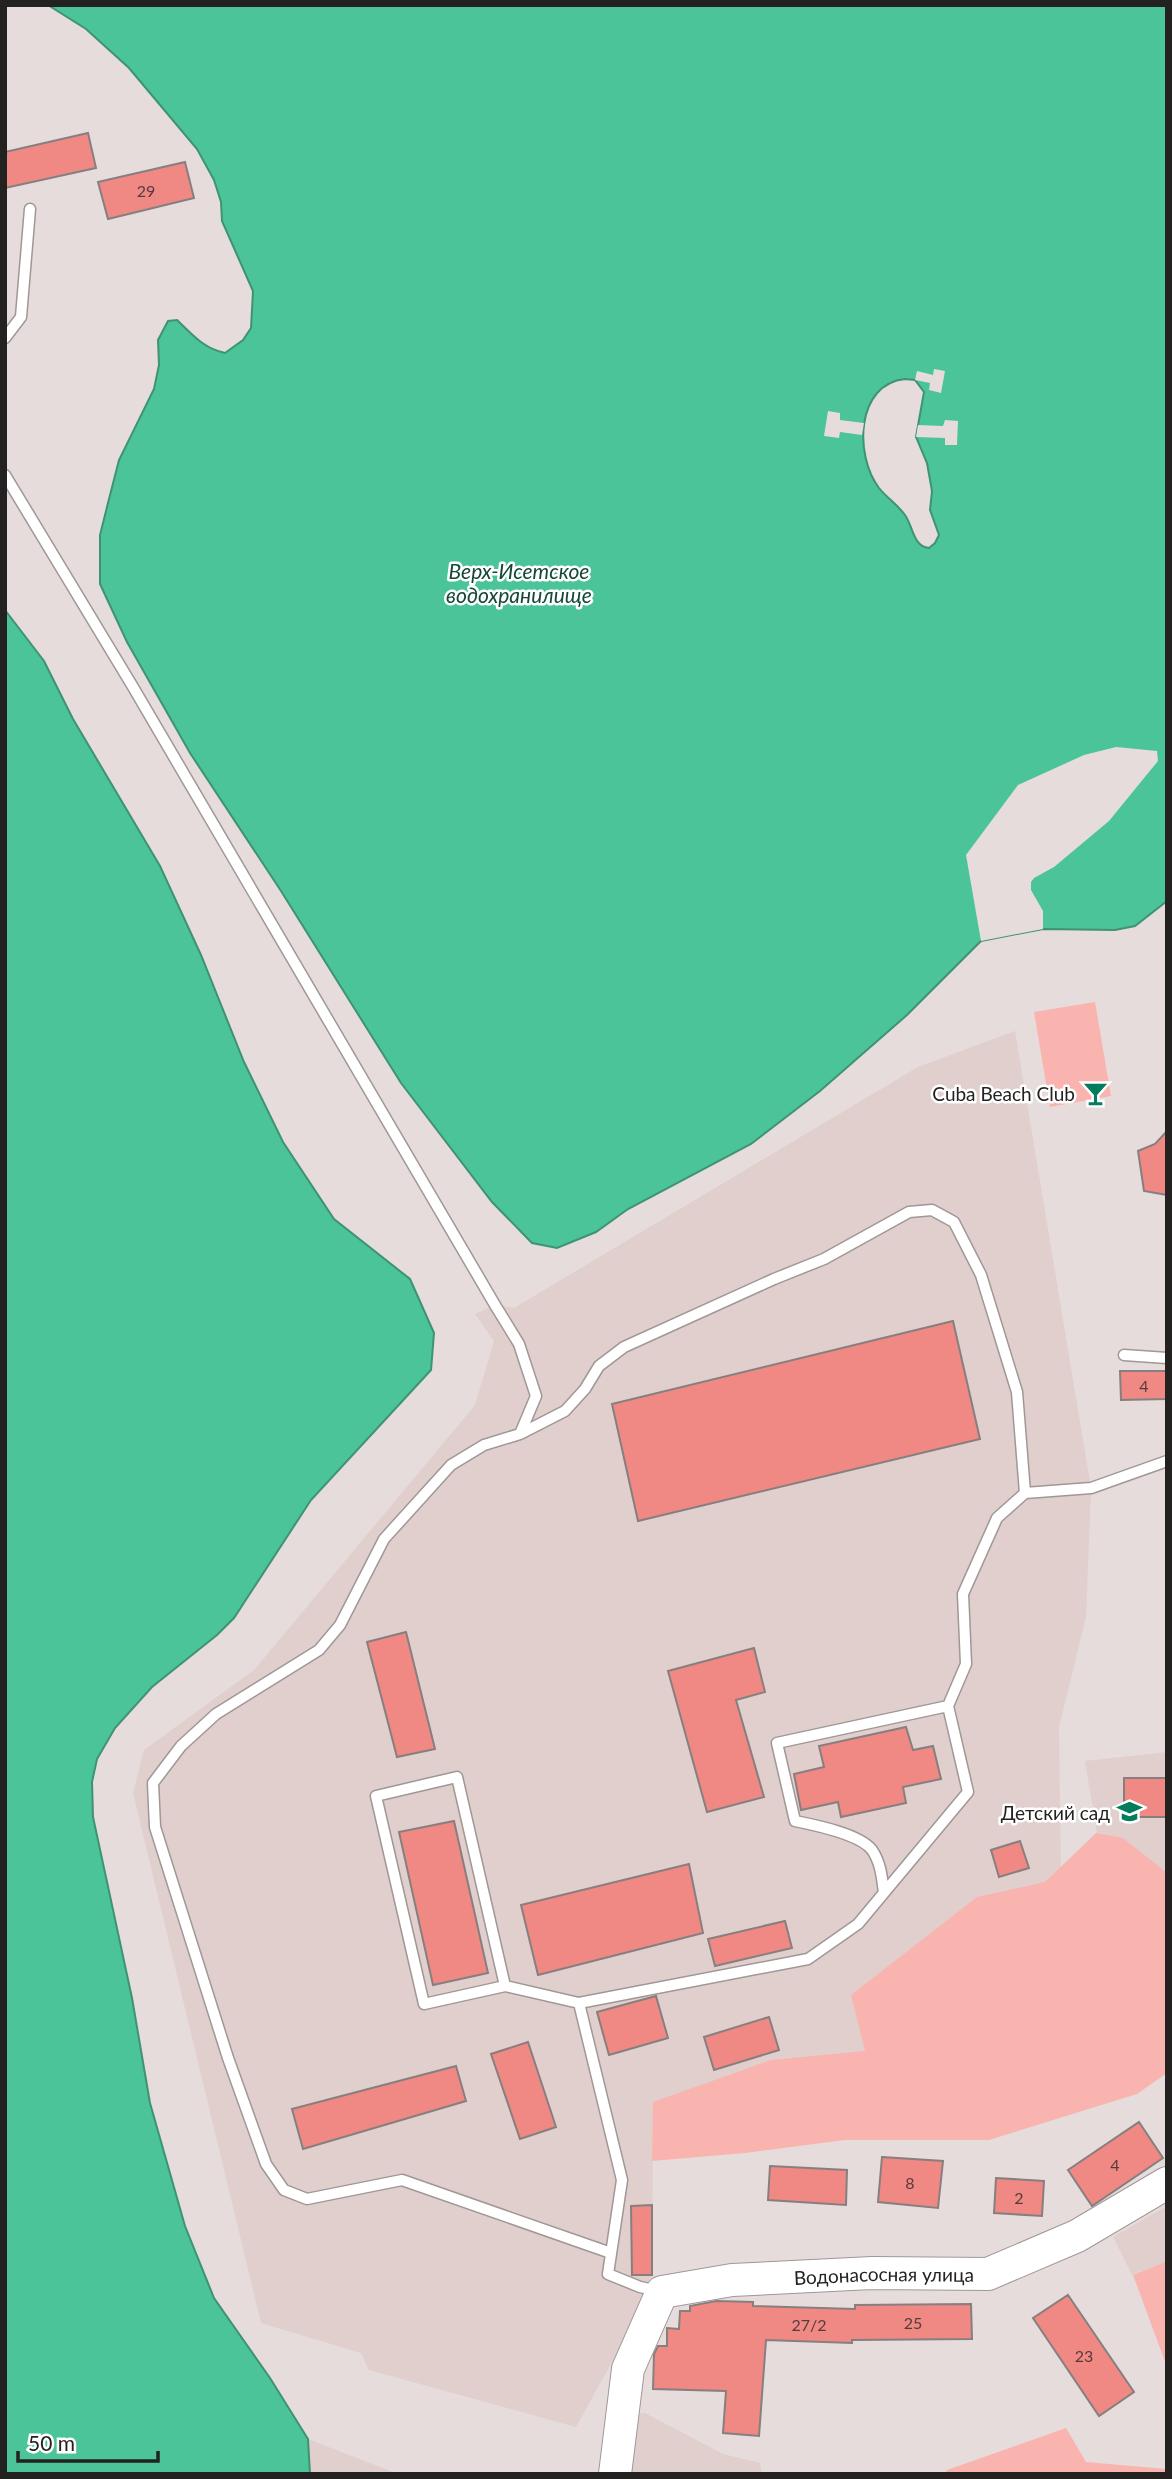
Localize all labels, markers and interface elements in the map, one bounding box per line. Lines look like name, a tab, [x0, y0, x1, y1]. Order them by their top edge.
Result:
house number: 29	[137, 181, 155, 200]
water label: Верх-Исетское водохранилище	[446, 558, 592, 607]
bar icon: Cuba Beach Club	[1081, 1079, 1109, 1107]
place label: Cuba Beach Club	[932, 1082, 1075, 1105]
house number: 4	[1139, 1376, 1149, 1395]
school or university icon: Детский сад	[1116, 1798, 1144, 1826]
place label: Детский сад	[1001, 1801, 1110, 1824]
house number: 4	[1110, 2155, 1120, 2174]
house number: 8	[905, 2173, 915, 2192]
house number: 2	[1014, 2188, 1024, 2207]
street label: Водонасосная улица	[793, 2261, 974, 2288]
house number: 25	[904, 2313, 922, 2332]
house number: 27/2	[791, 2315, 827, 2334]
house number: 23	[1075, 2346, 1093, 2365]
scale bar	[18, 2420, 158, 2464]
text: 50 m	[28, 2430, 75, 2455]

